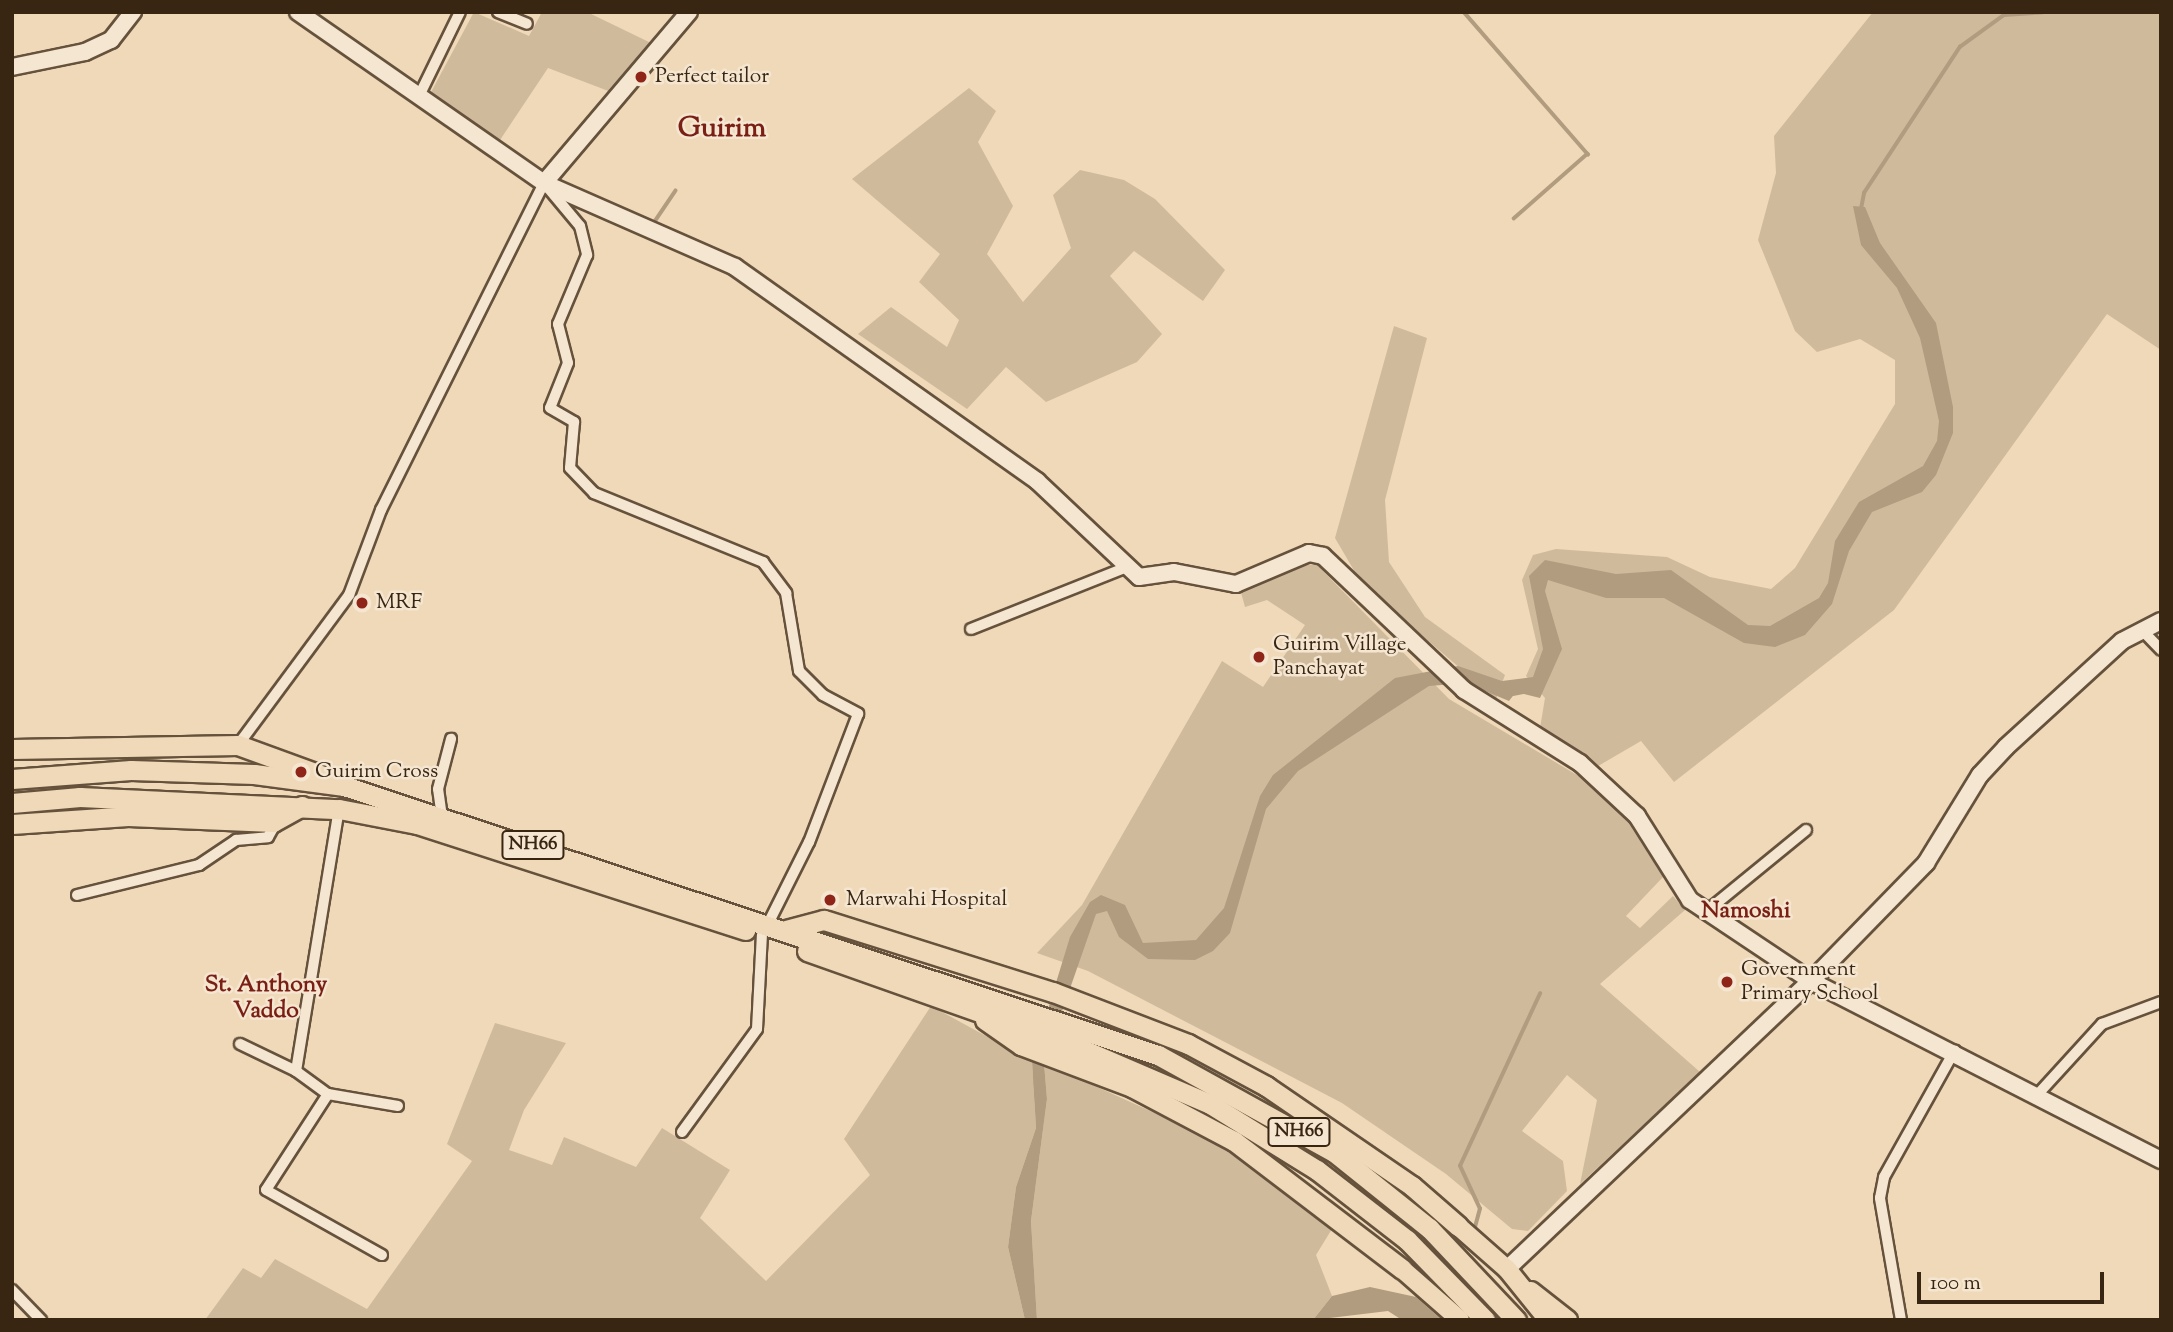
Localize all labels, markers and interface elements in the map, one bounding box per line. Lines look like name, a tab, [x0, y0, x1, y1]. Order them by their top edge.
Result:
place label: Perfect tailor	[655, 64, 769, 90]
marker: Perfect tailor	[633, 69, 649, 85]
district label: Guirim	[678, 112, 766, 146]
place label: MRF	[376, 590, 422, 616]
marker: MRF	[354, 595, 370, 611]
place label: Guirim Village Panchayat	[1273, 632, 1407, 682]
marker: Guirim Village Panchayat	[1251, 649, 1267, 665]
place label: Guirim Cross	[315, 759, 438, 785]
marker: Guirim Cross	[293, 764, 309, 780]
road number: NH66	[500, 830, 566, 860]
place label: Marwahi Hospital	[846, 887, 1007, 913]
marker: Marwahi Hospital	[820, 890, 840, 910]
district label: Namoshi	[1701, 898, 1791, 926]
place label: Government Primary School	[1741, 957, 1879, 1007]
district label: St. Anthony Vaddo	[205, 972, 327, 1026]
marker: Government Primary School	[1719, 974, 1735, 990]
road number: NH66	[1266, 1116, 1332, 1148]
scale bar	[1921, 1258, 2108, 1302]
text: 100 m	[1930, 1269, 1981, 1299]

